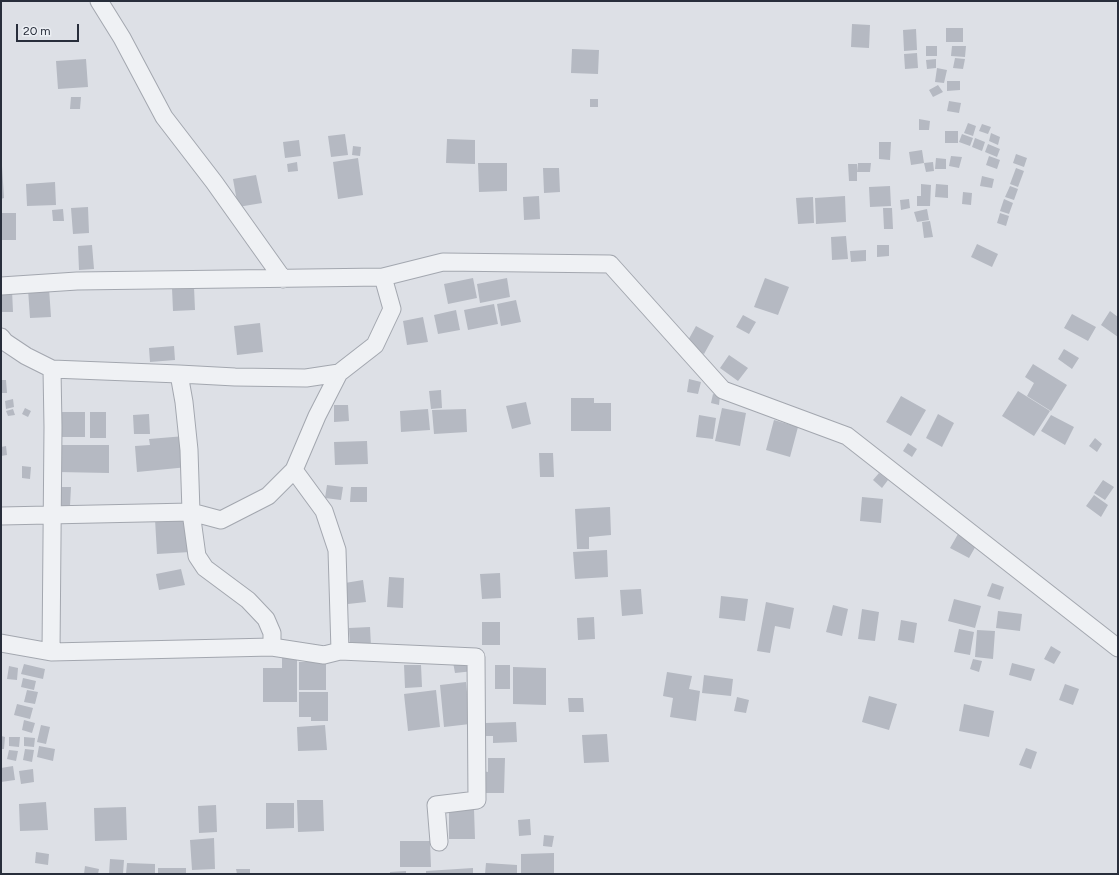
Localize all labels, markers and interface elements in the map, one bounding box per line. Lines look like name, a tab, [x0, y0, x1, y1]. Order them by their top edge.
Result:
scale bar	[18, 16, 81, 42]
text: 20 m	[23, 24, 51, 38]

